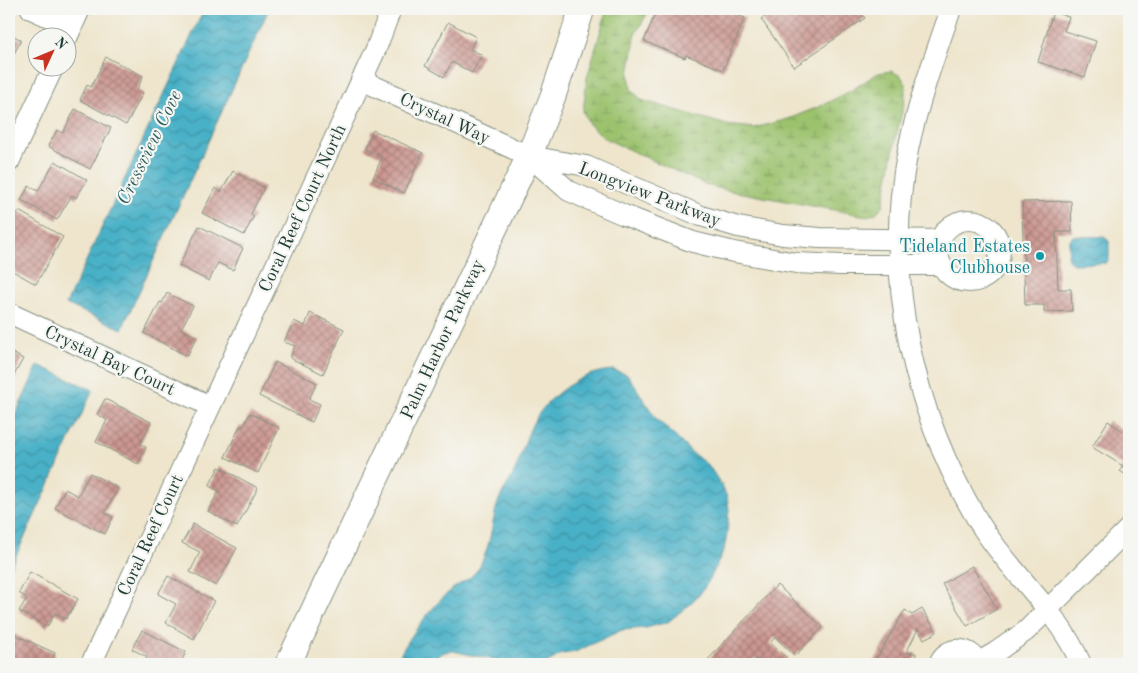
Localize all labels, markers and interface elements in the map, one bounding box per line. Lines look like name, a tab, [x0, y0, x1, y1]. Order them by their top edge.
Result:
north arrow	[28, 28, 78, 78]
text: N	[52, 35, 70, 53]
water label: Cressview Cove	[114, 88, 186, 208]
street label: Crystal Way	[396, 90, 493, 148]
street label: Coral Reef Court North	[256, 121, 350, 295]
street label: Longview Parkway	[576, 160, 724, 231]
place label: Tideland Estates Clubhouse	[899, 238, 1030, 277]
marker: Tideland Estates Clubhouse	[1034, 250, 1046, 262]
street label: Palm Harbor Parkway	[398, 256, 488, 422]
street label: Crystal Bay Court	[42, 323, 178, 399]
street label: Coral Reef Court	[115, 472, 187, 599]

